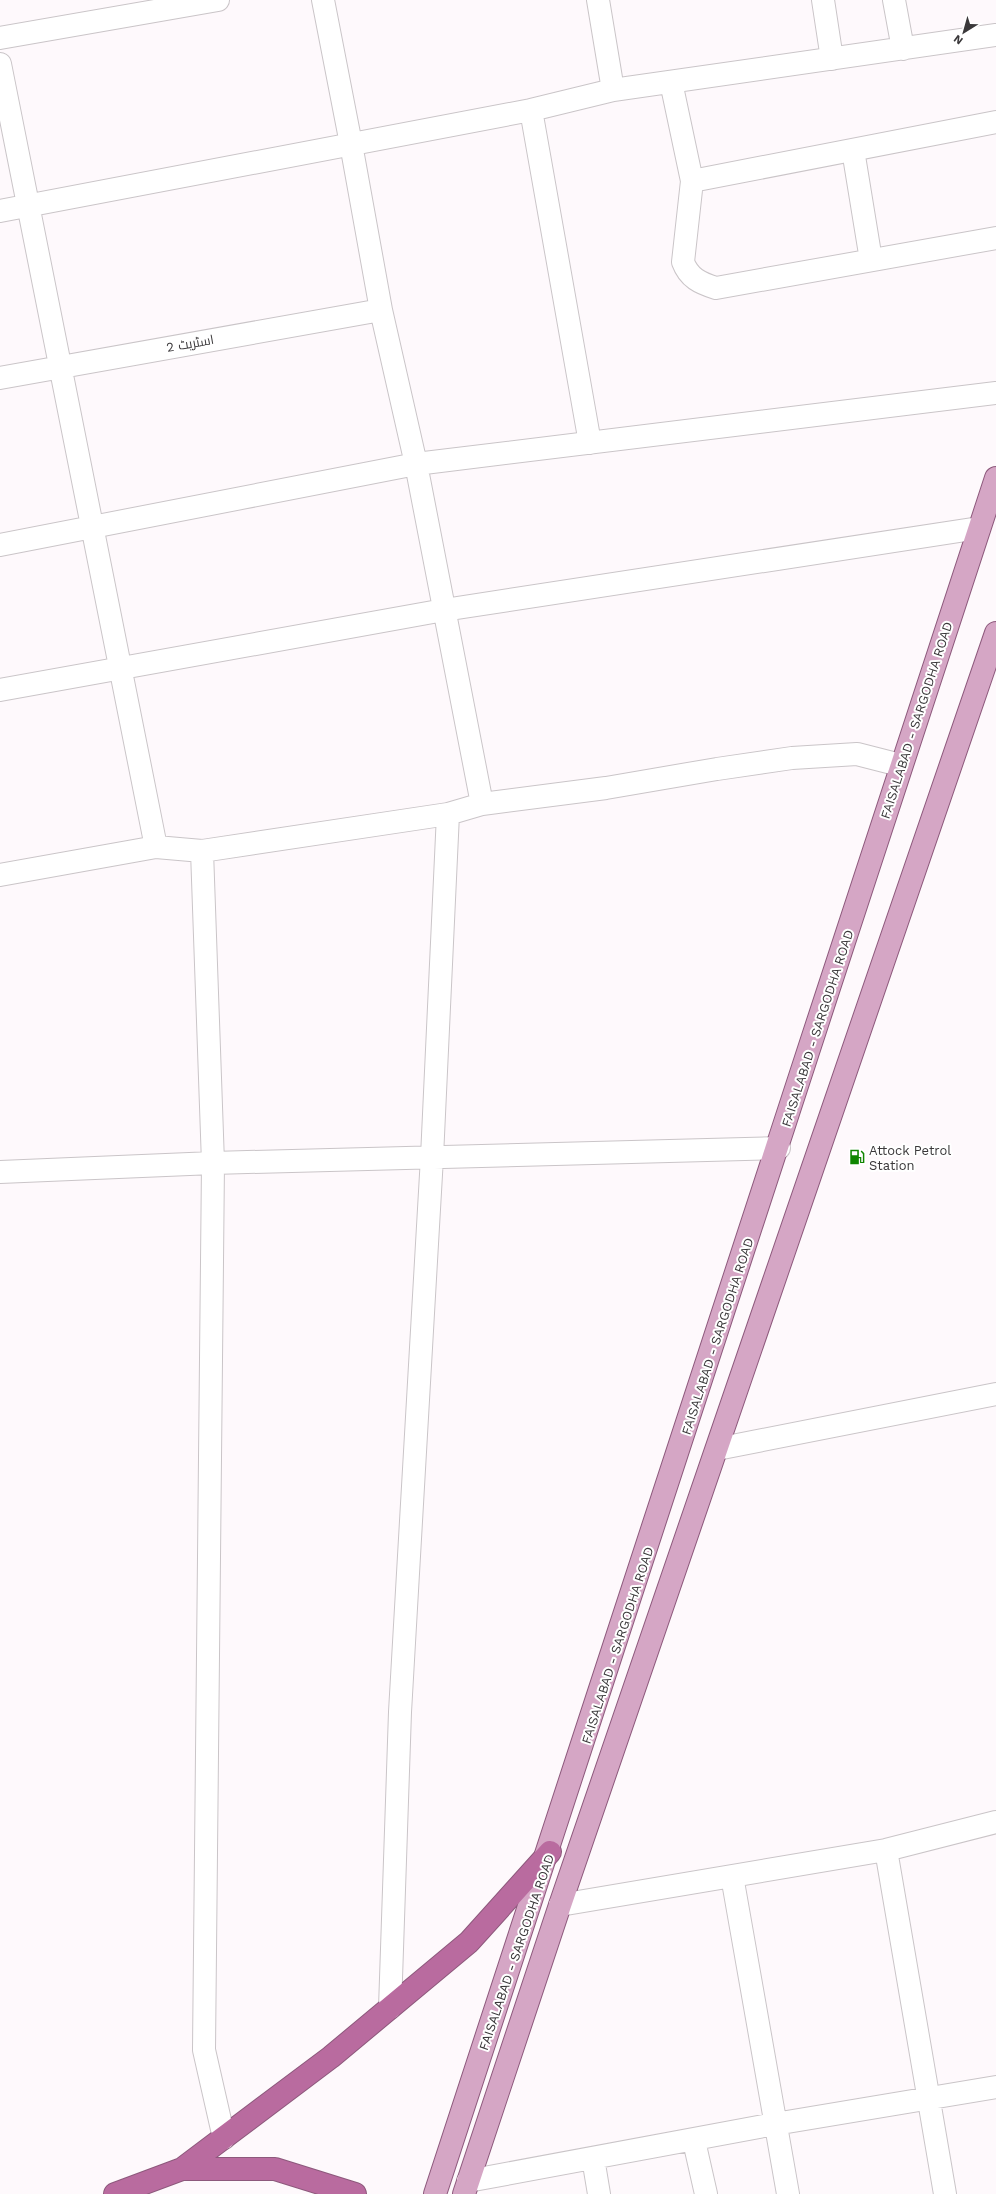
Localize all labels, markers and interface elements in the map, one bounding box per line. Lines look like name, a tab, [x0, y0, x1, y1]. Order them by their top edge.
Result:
north arrow	[944, 12, 984, 52]
text: N	[951, 32, 965, 47]
street label: اسٹریٹ 2	[165, 332, 215, 355]
street label: FAISALABAD - SARGODHA ROAD	[877, 620, 955, 821]
street label: FAISALABAD - SARGODHA ROAD	[778, 928, 856, 1129]
place label: Attock Petrol Station	[869, 1143, 951, 1173]
fuel station icon: Attock Petrol Station	[848, 1148, 866, 1166]
street label: FAISALABAD - SARGODHA ROAD	[678, 1236, 756, 1437]
street label: FAISALABAD - SARGODHA ROAD	[578, 1545, 656, 1746]
street label: FAISALABAD - SARGODHA ROAD	[476, 1852, 557, 2052]

